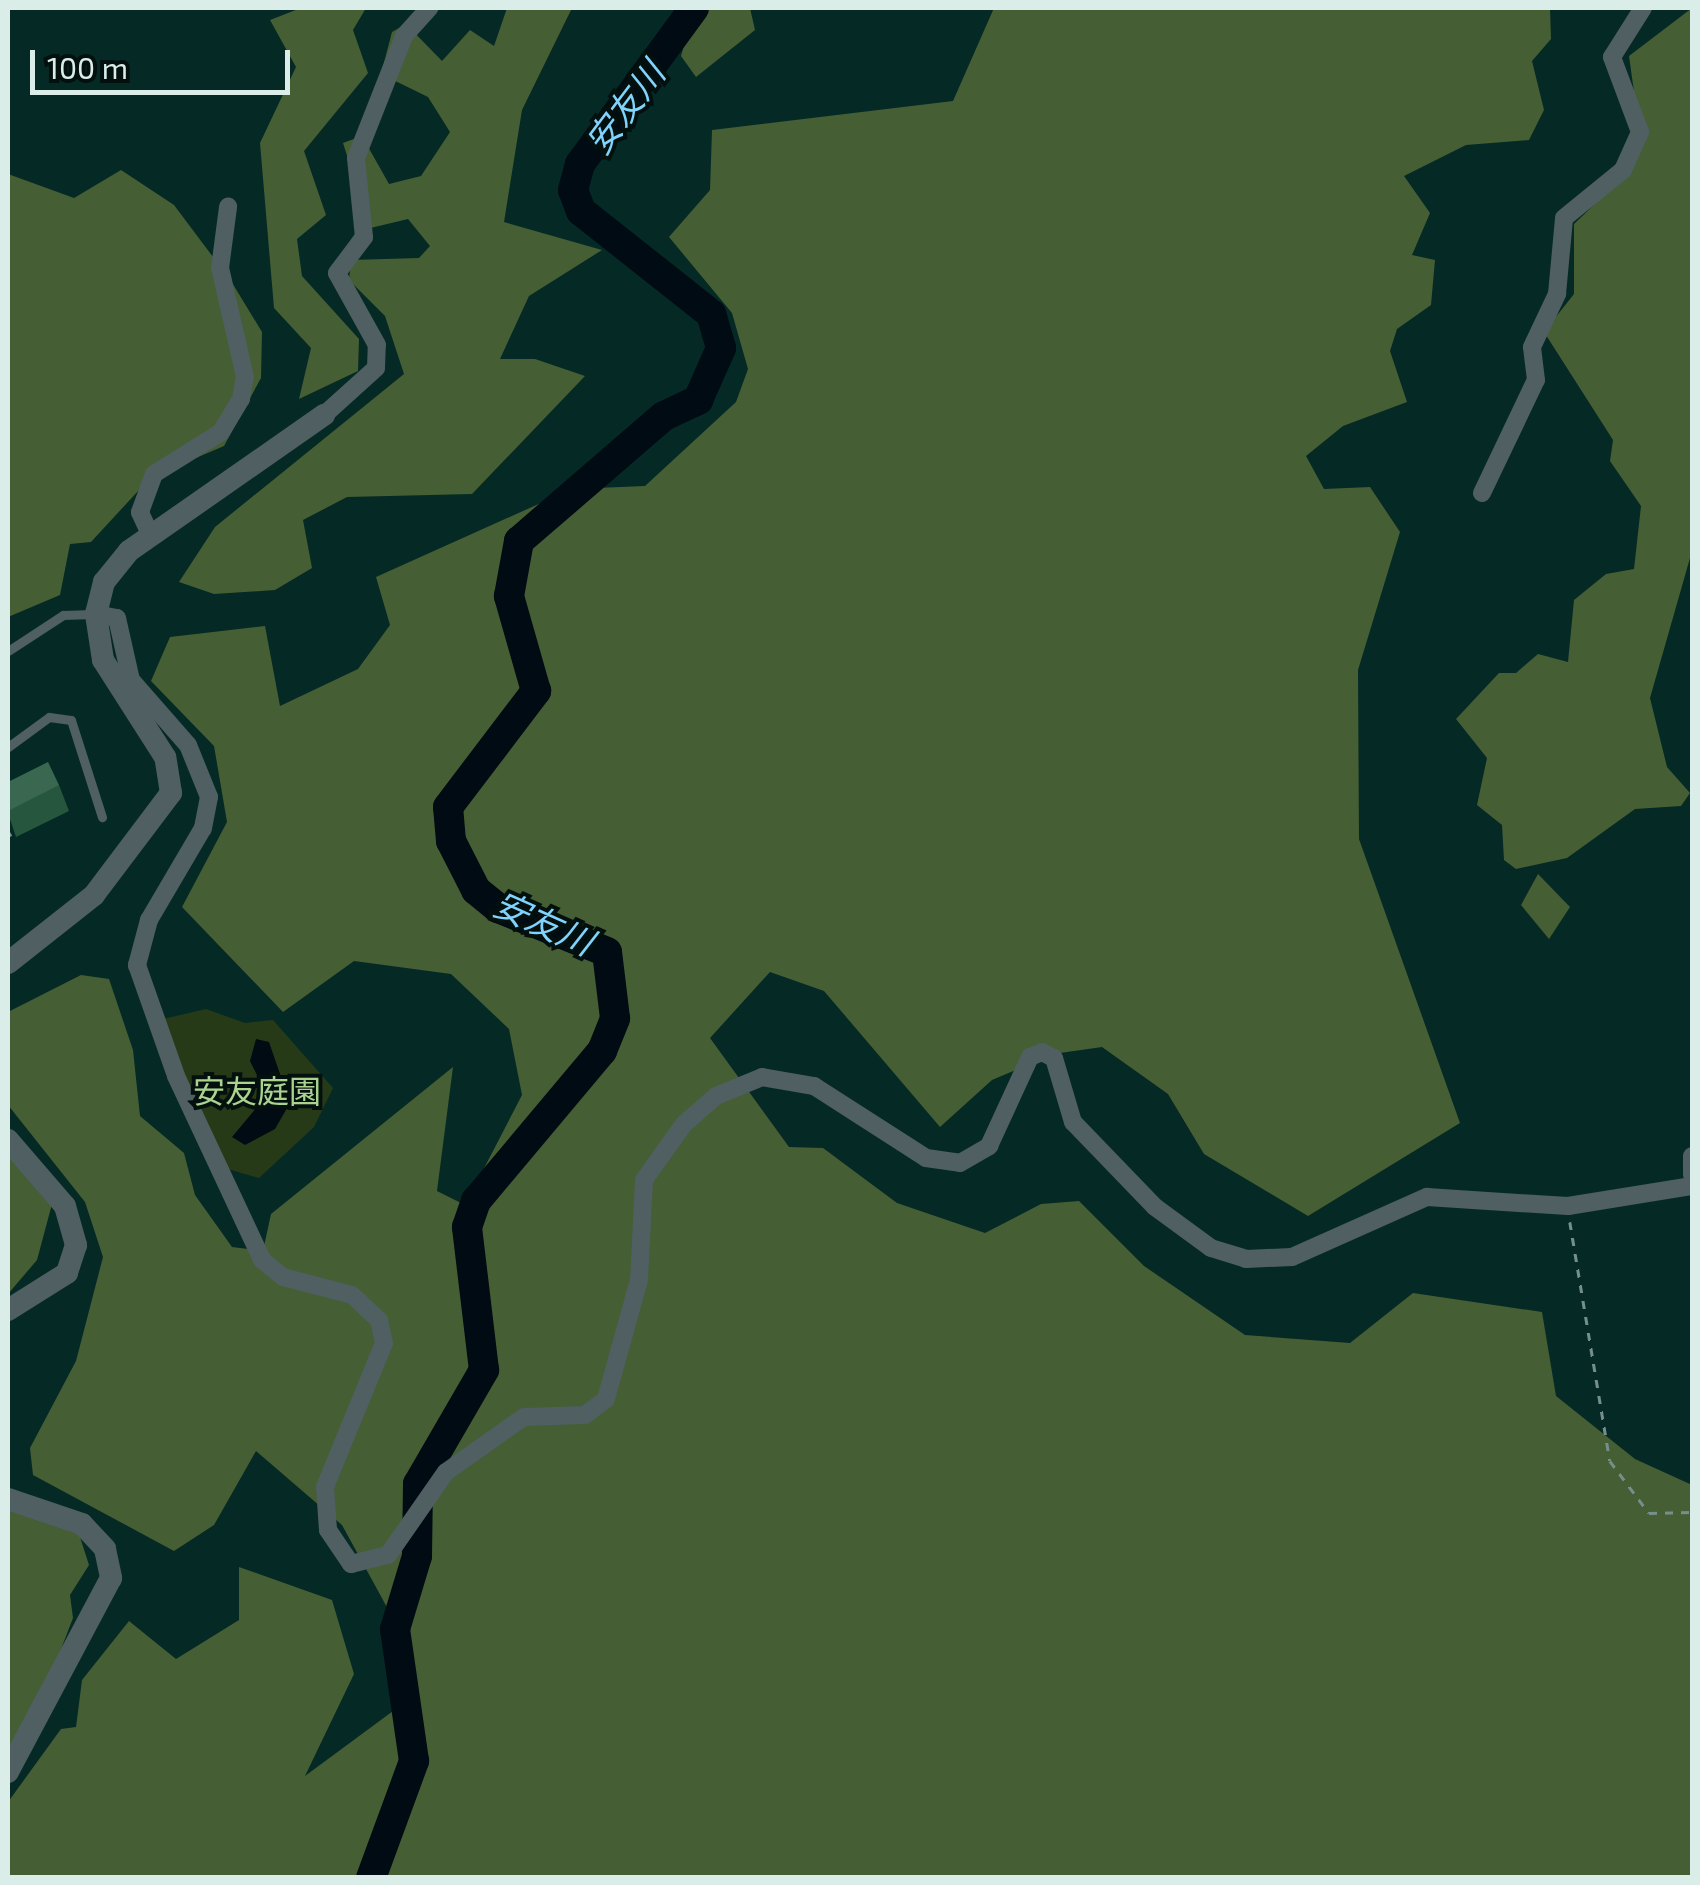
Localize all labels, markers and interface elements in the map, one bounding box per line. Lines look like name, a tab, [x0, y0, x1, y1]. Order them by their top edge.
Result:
scale bar	[35, 30, 295, 92]
text: 100 m	[47, 49, 128, 85]
water label: 安友川	[576, 52, 672, 162]
water label: 安友川	[487, 881, 601, 963]
park label: 安友庭園	[193, 1071, 321, 1109]

